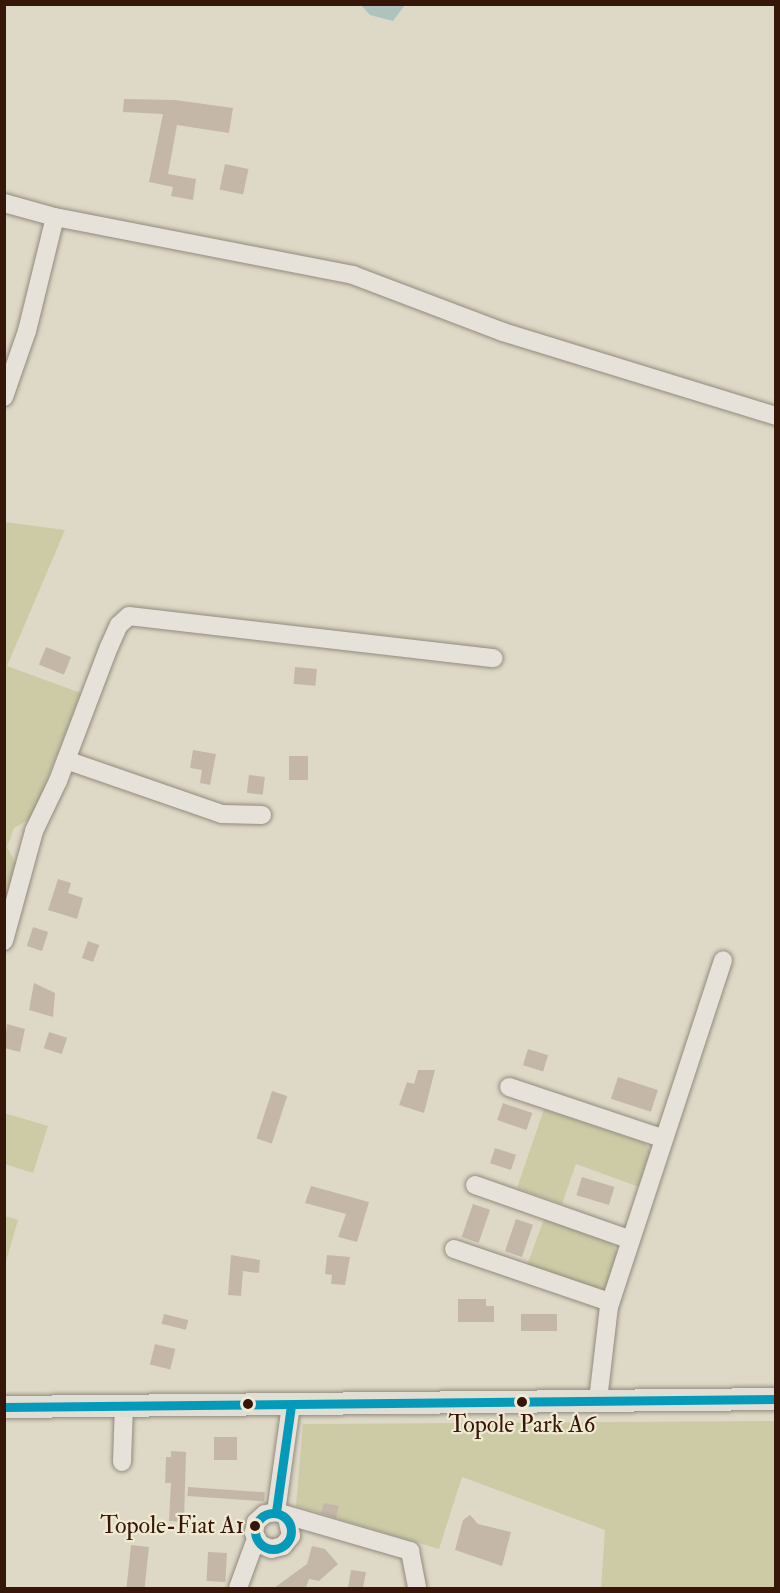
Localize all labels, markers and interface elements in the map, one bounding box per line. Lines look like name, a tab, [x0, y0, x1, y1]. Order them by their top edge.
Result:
marker: Topole Park A6	[516, 1396, 528, 1408]
unlabelled marker	[242, 1398, 254, 1410]
place label: Topole Park A6	[448, 1411, 596, 1439]
place label: Topole-Fiat A1	[100, 1512, 244, 1540]
marker: Topole-Fiat A1	[249, 1520, 261, 1532]

